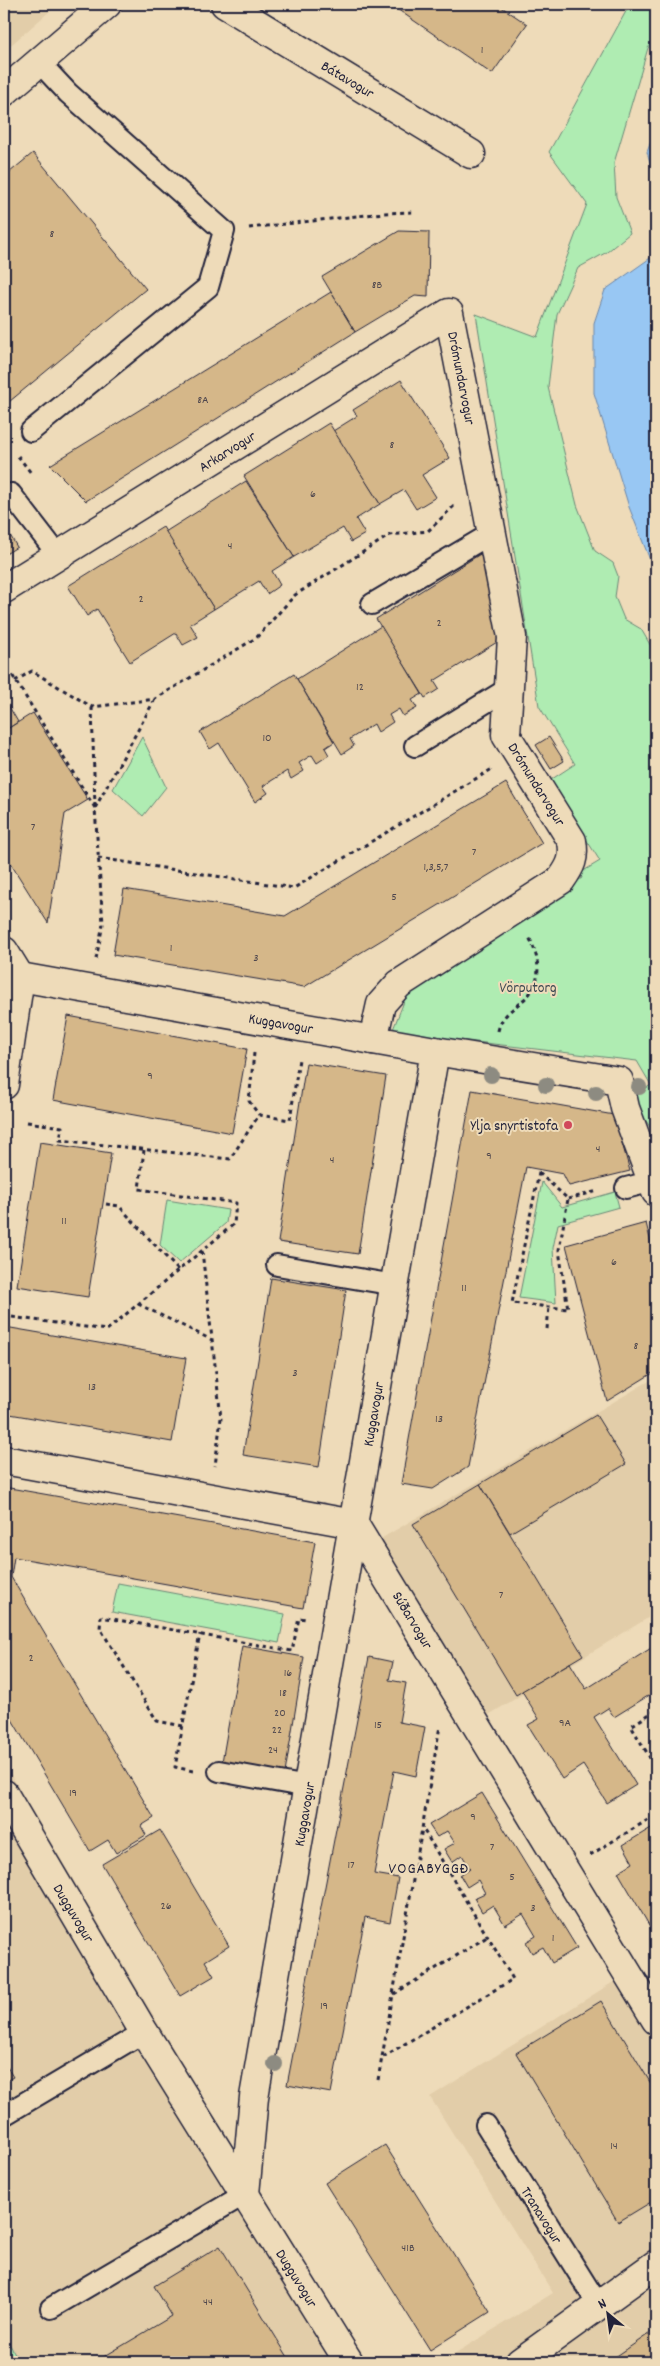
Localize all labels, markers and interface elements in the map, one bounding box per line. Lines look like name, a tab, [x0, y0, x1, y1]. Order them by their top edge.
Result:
house number: 1	[481, 42, 483, 59]
street label: Bátavogur	[316, 56, 378, 105]
house number: 8	[50, 226, 55, 243]
house number: 8B	[372, 277, 383, 294]
street label: Drómundarvogur	[440, 330, 480, 427]
house number: 8A	[197, 392, 209, 409]
street label: Arkarvogur	[195, 426, 261, 479]
house number: 8	[390, 437, 395, 454]
house number: 6	[310, 486, 316, 503]
house number: 4	[228, 538, 233, 555]
house number: 2	[138, 591, 144, 608]
house number: 2	[436, 615, 442, 632]
house number: 12	[356, 679, 364, 696]
house number: 10	[262, 730, 272, 747]
street label: Drómundarvogur	[501, 739, 570, 831]
house number: 7	[31, 819, 36, 836]
house number: 7	[472, 844, 477, 861]
house number: 1,3,5,7	[424, 859, 449, 876]
house number: 5	[391, 889, 397, 906]
house number: 1	[170, 940, 172, 957]
house number: 3	[253, 950, 259, 967]
park label: Vörputorg	[499, 978, 557, 1000]
street label: Kuggavogur	[247, 1008, 315, 1042]
house number: 9	[147, 1068, 153, 1085]
place label: Ylja snyrtistofa	[471, 1116, 559, 1138]
marker: Ylja snyrtistofa	[562, 1119, 574, 1131]
house number: 4	[596, 1141, 601, 1158]
house number: 9	[486, 1148, 492, 1165]
house number: 4	[330, 1152, 335, 1169]
house number: 11	[61, 1213, 67, 1230]
house number: 6	[611, 1254, 617, 1271]
house number: 11	[461, 1280, 467, 1297]
house number: 8	[634, 1338, 639, 1355]
house number: 3	[292, 1365, 298, 1382]
house number: 13	[88, 1379, 96, 1396]
street label: Kuggavogur	[358, 1380, 392, 1448]
house number: 13	[435, 1411, 443, 1428]
house number: 7	[499, 1587, 504, 1604]
street label: Súðarvogur	[385, 1588, 437, 1655]
house number: 2	[28, 1650, 34, 1667]
house number: 16	[284, 1665, 292, 1682]
house number: 18	[279, 1685, 287, 1702]
house number: 20	[274, 1705, 286, 1722]
house number: 9A	[559, 1715, 571, 1732]
house number: 15	[374, 1717, 382, 1734]
house number: 22	[272, 1722, 282, 1739]
house number: 24	[268, 1742, 278, 1759]
street label: Kuggavogur	[289, 1780, 323, 1848]
house number: 19	[69, 1785, 77, 1802]
house number: 9	[470, 1809, 476, 1826]
house number: 7	[490, 1839, 495, 1856]
house number: 17	[347, 1857, 355, 1874]
district label: VOGABYGGÐ	[389, 1858, 469, 1881]
house number: 5	[509, 1869, 515, 1886]
street label: Dugguvogur	[46, 1880, 99, 1948]
house number: 26	[160, 1898, 172, 1915]
house number: 3	[530, 1900, 536, 1917]
house number: 1	[552, 1930, 554, 1947]
house number: 19	[320, 1998, 328, 2015]
house number: 14	[610, 2138, 618, 2155]
street label: Tranavogur	[514, 2183, 567, 2249]
house number: 41B	[401, 2240, 415, 2257]
street label: Dugguvogur	[269, 2246, 322, 2313]
north arrow	[582, 2288, 632, 2338]
house number: 44	[203, 2294, 213, 2311]
text: N	[595, 2294, 611, 2315]

